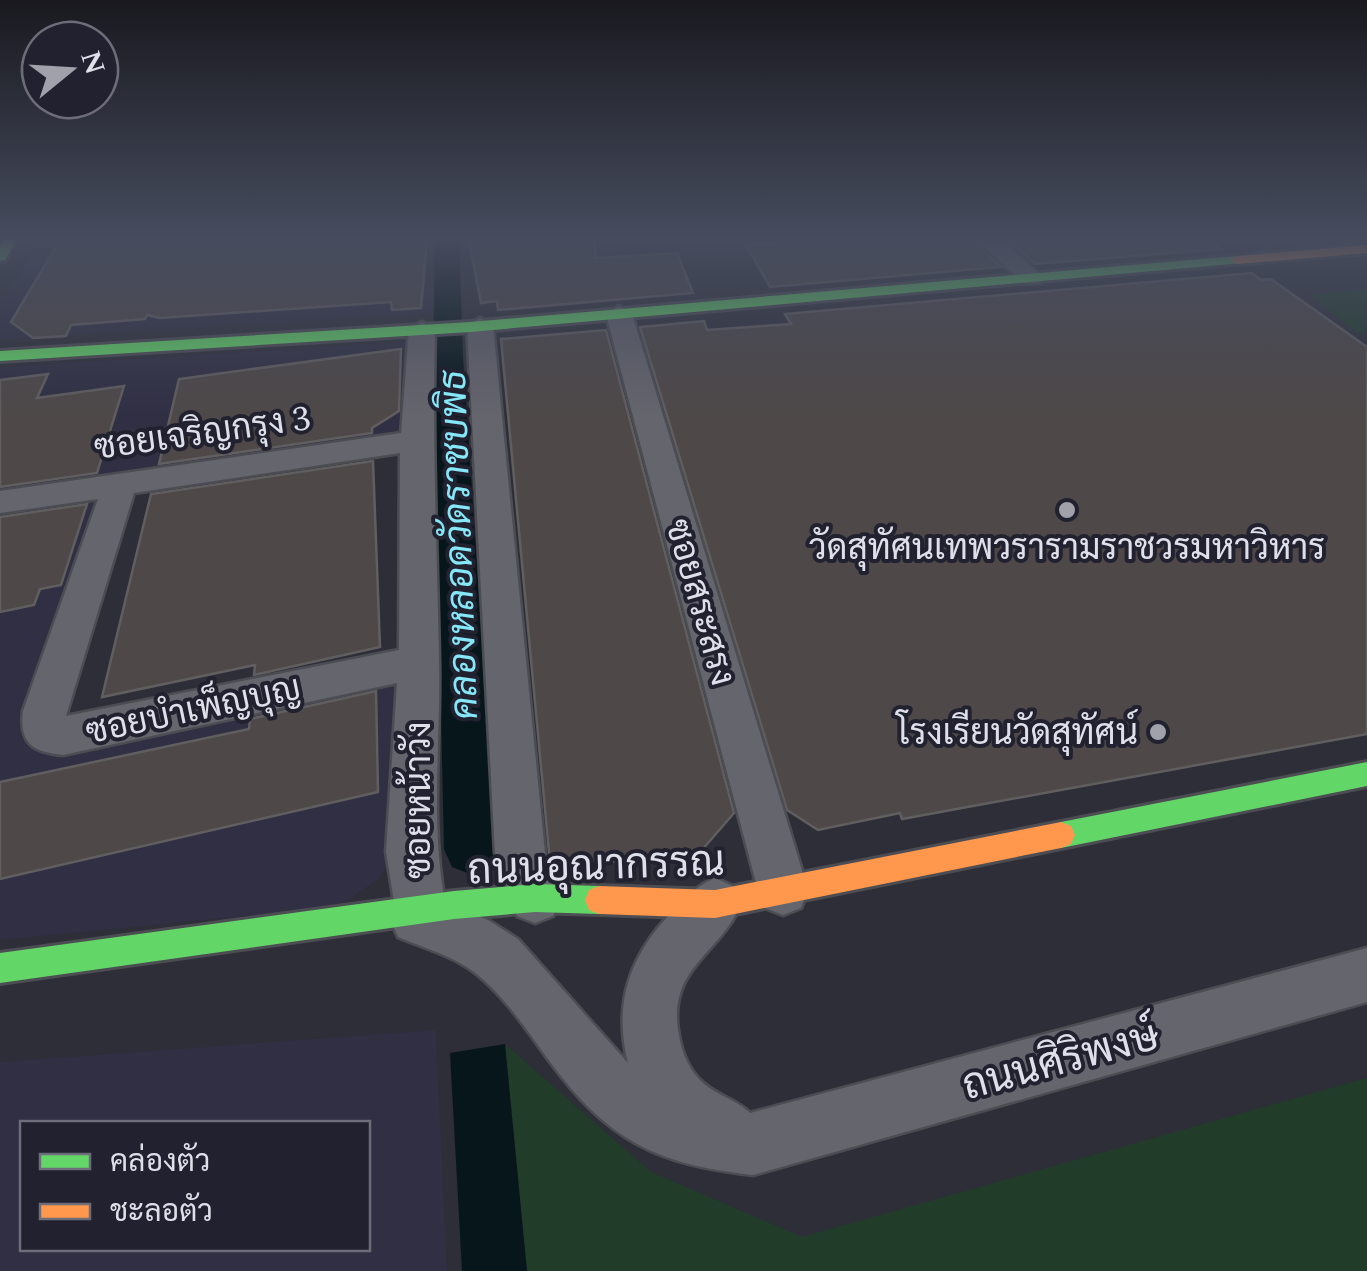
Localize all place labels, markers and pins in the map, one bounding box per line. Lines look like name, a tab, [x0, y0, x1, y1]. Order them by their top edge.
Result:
marker: วัดสุทัศนเทพวรารามราชวรมหาวิหาร	[1056, 499, 1078, 521]
place label: วัดสุทัศนเทพวรารามราชวรมหาวิหาร	[809, 522, 1325, 575]
place label: โรงเรียนวัดสุทัศน์	[894, 707, 1138, 760]
marker: โรงเรียนวัดสุทัศน์	[1147, 721, 1169, 743]

